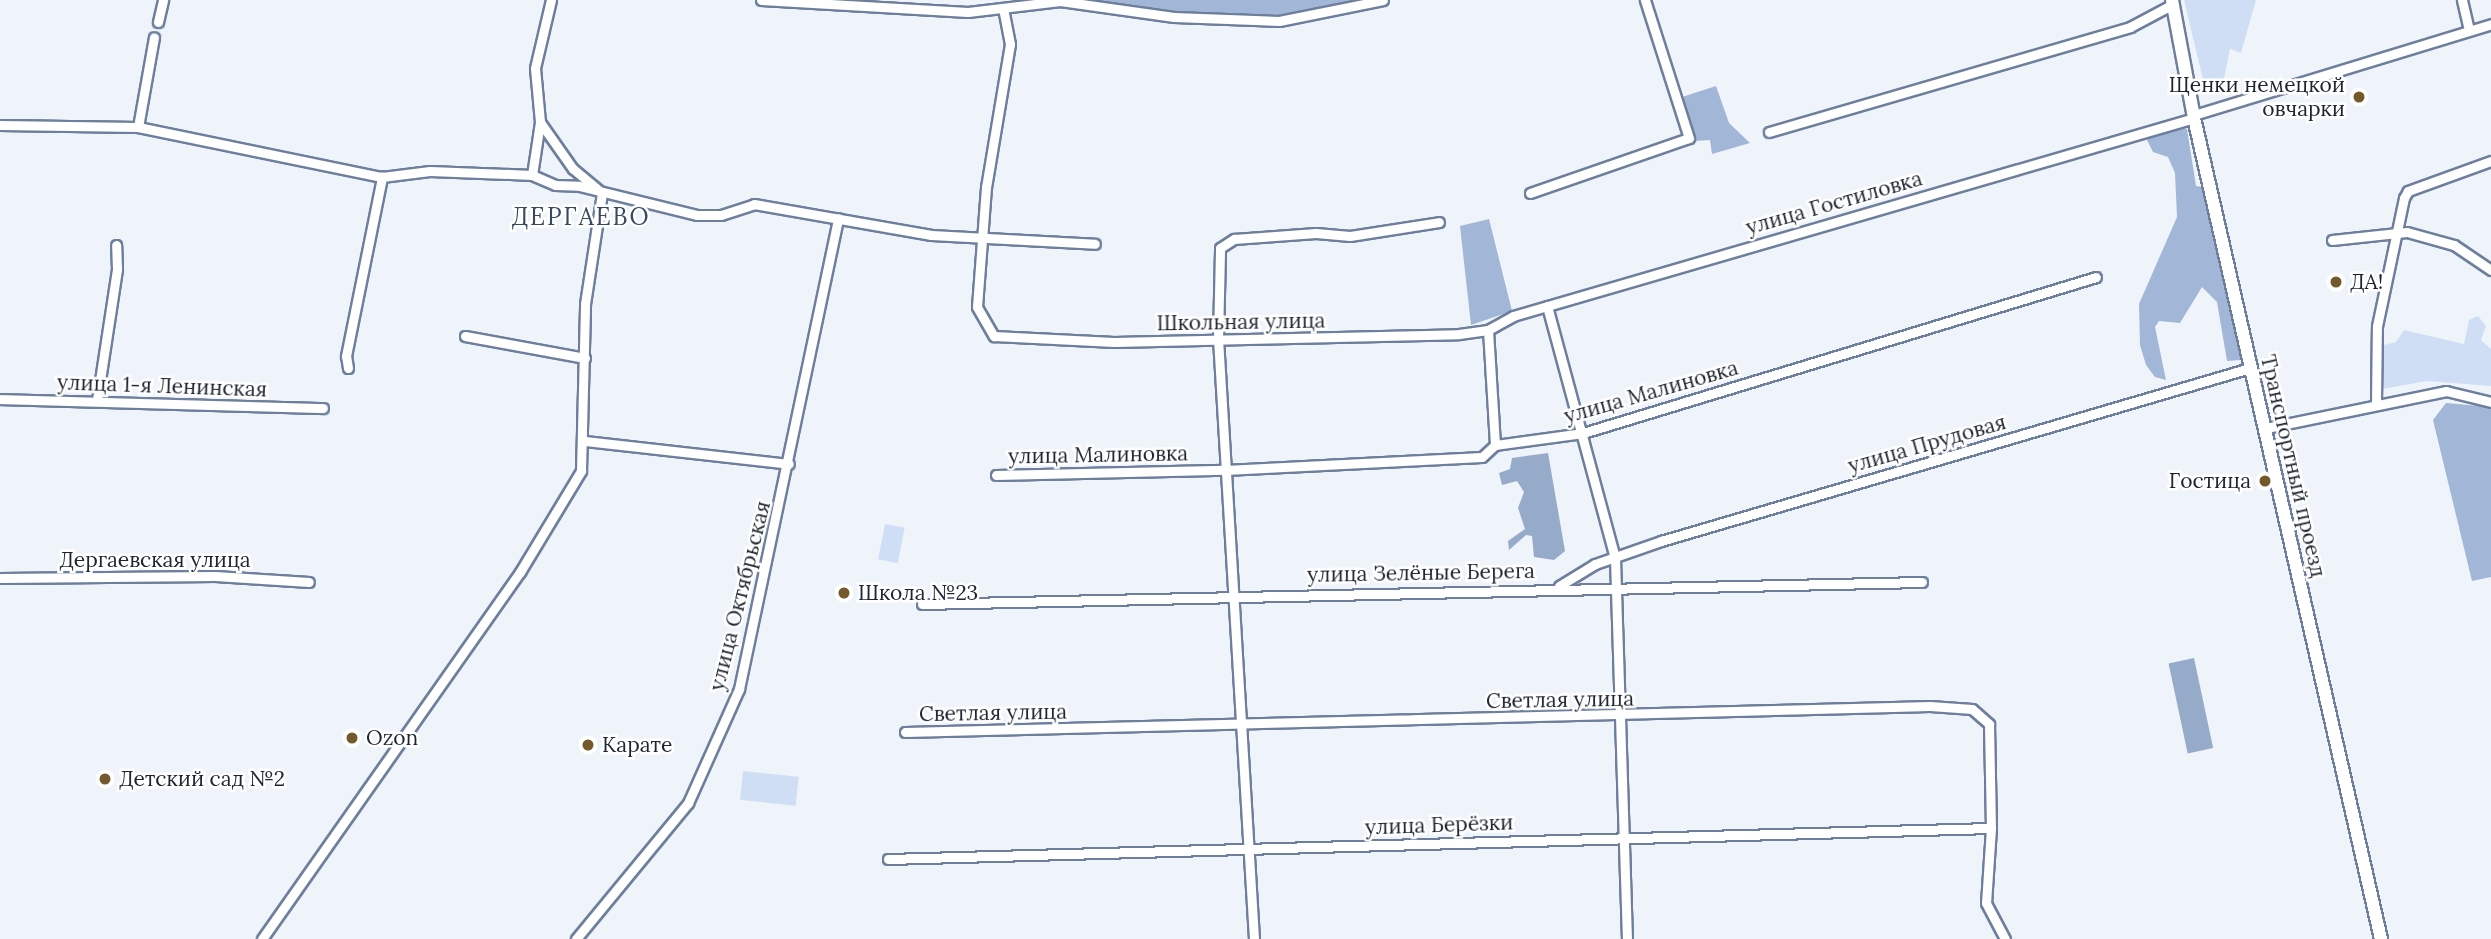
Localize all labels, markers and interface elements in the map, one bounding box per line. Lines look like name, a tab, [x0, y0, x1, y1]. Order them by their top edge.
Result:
place label: Щенки немецкой овчарки	[2169, 72, 2345, 122]
marker: Щенки немецкой овчарки	[2351, 89, 2367, 105]
street label: улица Гостиловка	[1743, 166, 1925, 240]
district label: ДЕРГАЕВО	[512, 203, 650, 231]
place label: ДА!	[2350, 269, 2383, 295]
marker: ДА!	[2328, 274, 2344, 290]
street label: Школьная улица	[1156, 308, 1326, 336]
street label: Транспортный проезд	[2255, 352, 2331, 580]
street label: улица Малиновка	[1561, 355, 1741, 429]
street label: улица 1-я Ленинская	[57, 370, 267, 402]
street label: улица Прудовая	[1845, 409, 2009, 479]
street label: улица Малиновка	[1008, 441, 1188, 469]
place label: Гостица	[2169, 468, 2251, 494]
marker: Гостица	[2257, 473, 2273, 489]
street label: улица Октябрьская	[704, 498, 776, 694]
street label: Дергаевская улица	[59, 547, 251, 573]
street label: улица Зелёные Берега	[1307, 558, 1535, 588]
place label: Школа №23	[858, 580, 978, 606]
marker: Школа №23	[836, 585, 852, 601]
street label: Светлая улица	[1486, 686, 1634, 714]
street label: Светлая улица	[919, 699, 1067, 727]
place label: Ozon	[366, 725, 418, 751]
marker: Ozon	[344, 730, 360, 746]
place label: Карате	[602, 732, 672, 758]
marker: Карате	[580, 737, 596, 753]
place label: Детский сад №2	[119, 766, 285, 792]
marker: Детский сад №2	[97, 771, 113, 787]
street label: улица Берёзки	[1364, 810, 1514, 840]

